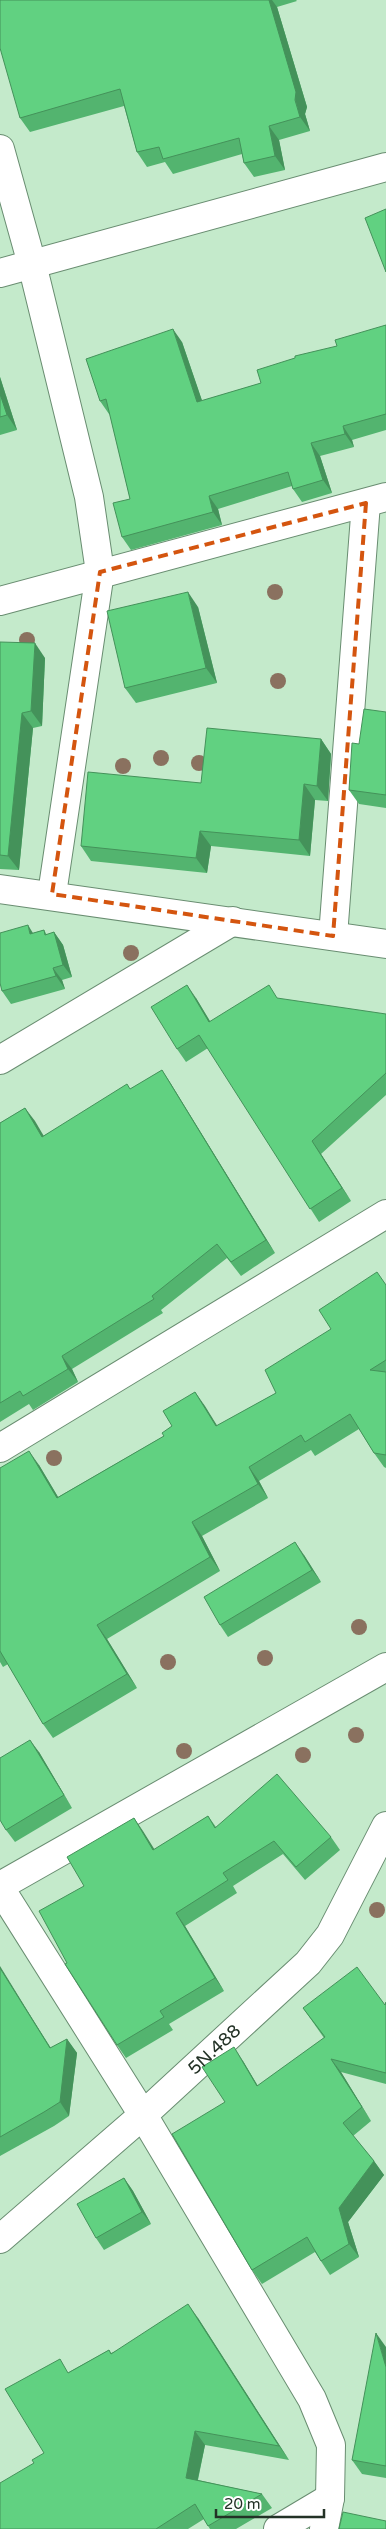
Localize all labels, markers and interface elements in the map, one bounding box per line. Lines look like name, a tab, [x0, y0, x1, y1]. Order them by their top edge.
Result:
street label: 5N.488	[183, 2020, 245, 2079]
scale bar	[216, 2486, 324, 2518]
text: 20 m	[224, 2495, 261, 2513]

